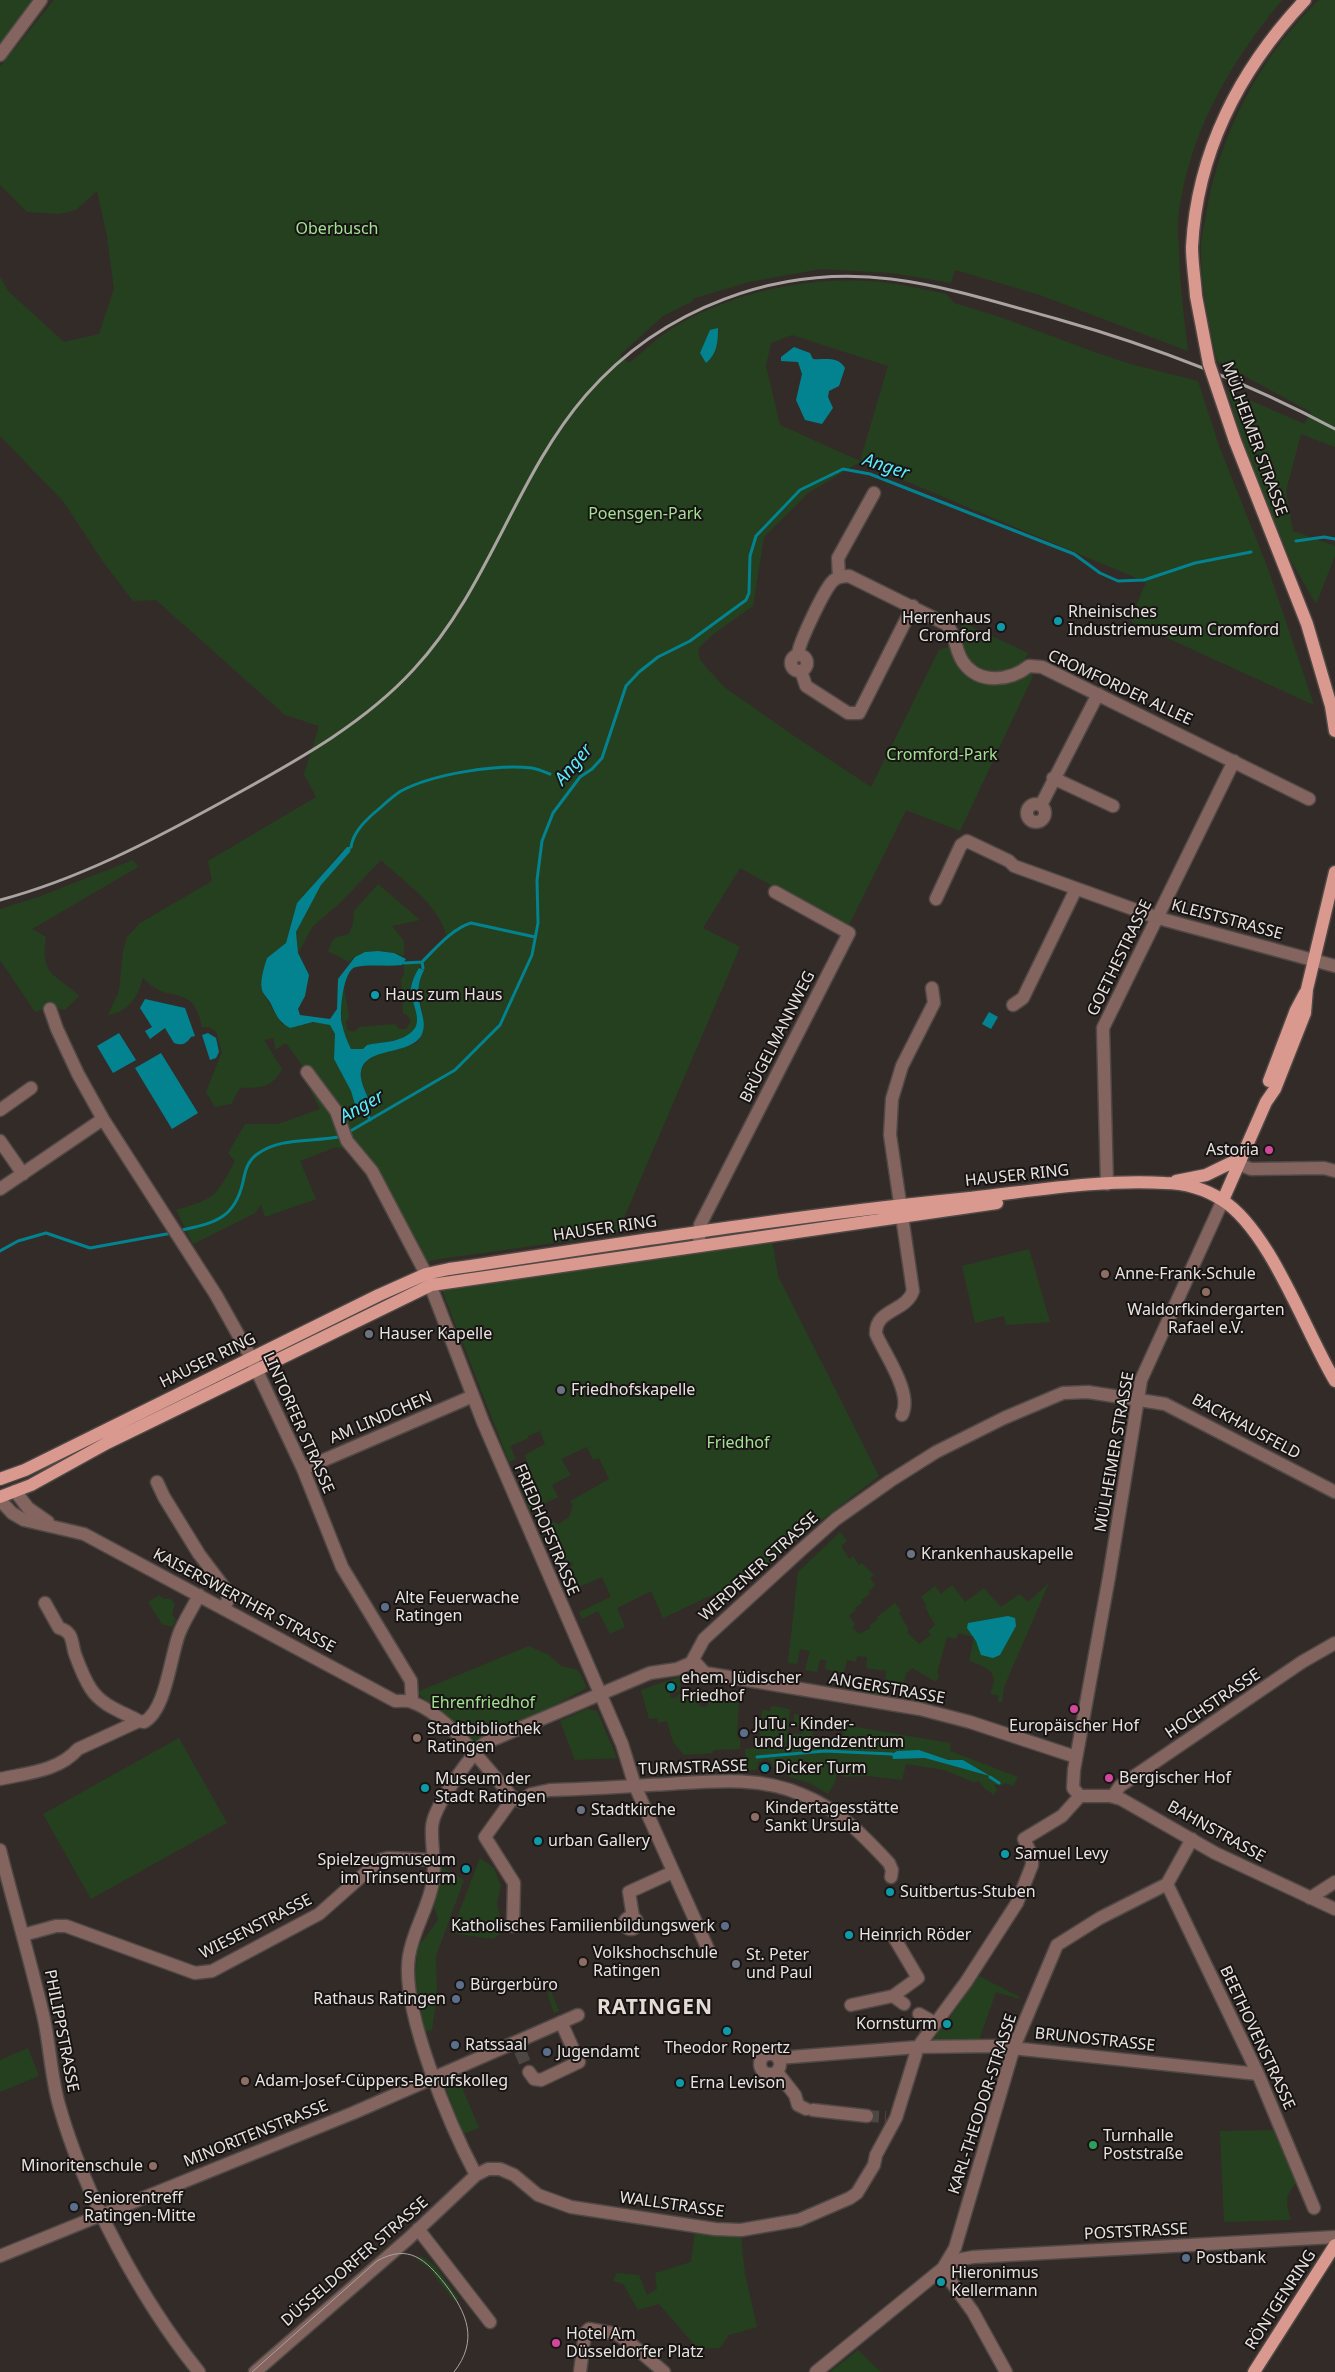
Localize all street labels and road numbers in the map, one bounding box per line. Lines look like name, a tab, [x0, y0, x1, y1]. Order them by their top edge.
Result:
street label: MÜLHEIMER STRASSE	[1217, 359, 1291, 519]
street label: CROMFORDER ALLEE	[1045, 646, 1195, 730]
street label: KLEISTSTRASSE	[1169, 896, 1285, 944]
street label: GOETHESTRASSE	[1084, 897, 1156, 1019]
street label: BRÜGELMANNWEG	[736, 968, 820, 1106]
street label: HAUSER RING	[964, 1161, 1070, 1191]
street label: HAUSER RING	[552, 1212, 658, 1246]
street label: HAUSER RING	[157, 1329, 259, 1393]
street label: LINTORFER STRASSE	[258, 1349, 338, 1497]
street label: MÜLHEIMER STRASSE	[1091, 1370, 1139, 1534]
street label: AM LINDCHEN	[327, 1388, 435, 1448]
street label: BACKHAUSFELD	[1188, 1390, 1304, 1464]
street label: FRIEDHOFSTRASSE	[510, 1461, 582, 1599]
street label: WERDENER STRASSE	[695, 1508, 823, 1626]
street label: KAISERSWERTHER STRASSE	[150, 1545, 338, 1657]
street label: HOCHSTRASSE	[1162, 1665, 1264, 1743]
street label: ANGERSTRASSE	[828, 1669, 946, 1709]
street label: TURMSTRASSE	[638, 1756, 748, 1780]
street label: BAHNSTRASSE	[1164, 1797, 1268, 1867]
street label: WIESENSTRASSE	[197, 1890, 315, 1964]
street label: BEETHOVENSTRASSE	[1215, 1963, 1299, 2113]
street label: PHILIPPSTRASSE	[40, 1968, 82, 2094]
street label: KARL-THEODOR-STRASSE	[945, 2011, 1021, 2197]
street label: BRUNOSTRASSE	[1034, 2024, 1156, 2056]
street label: MINORITENSTRASSE	[181, 2096, 331, 2172]
street label: WALLSTRASSE	[618, 2188, 726, 2222]
street label: DÜSSELDORFER STRASSE	[278, 2193, 432, 2331]
street label: POSTSTRASSE	[1083, 2220, 1189, 2244]
street label: RÖNTGENRING	[1242, 2247, 1320, 2353]

